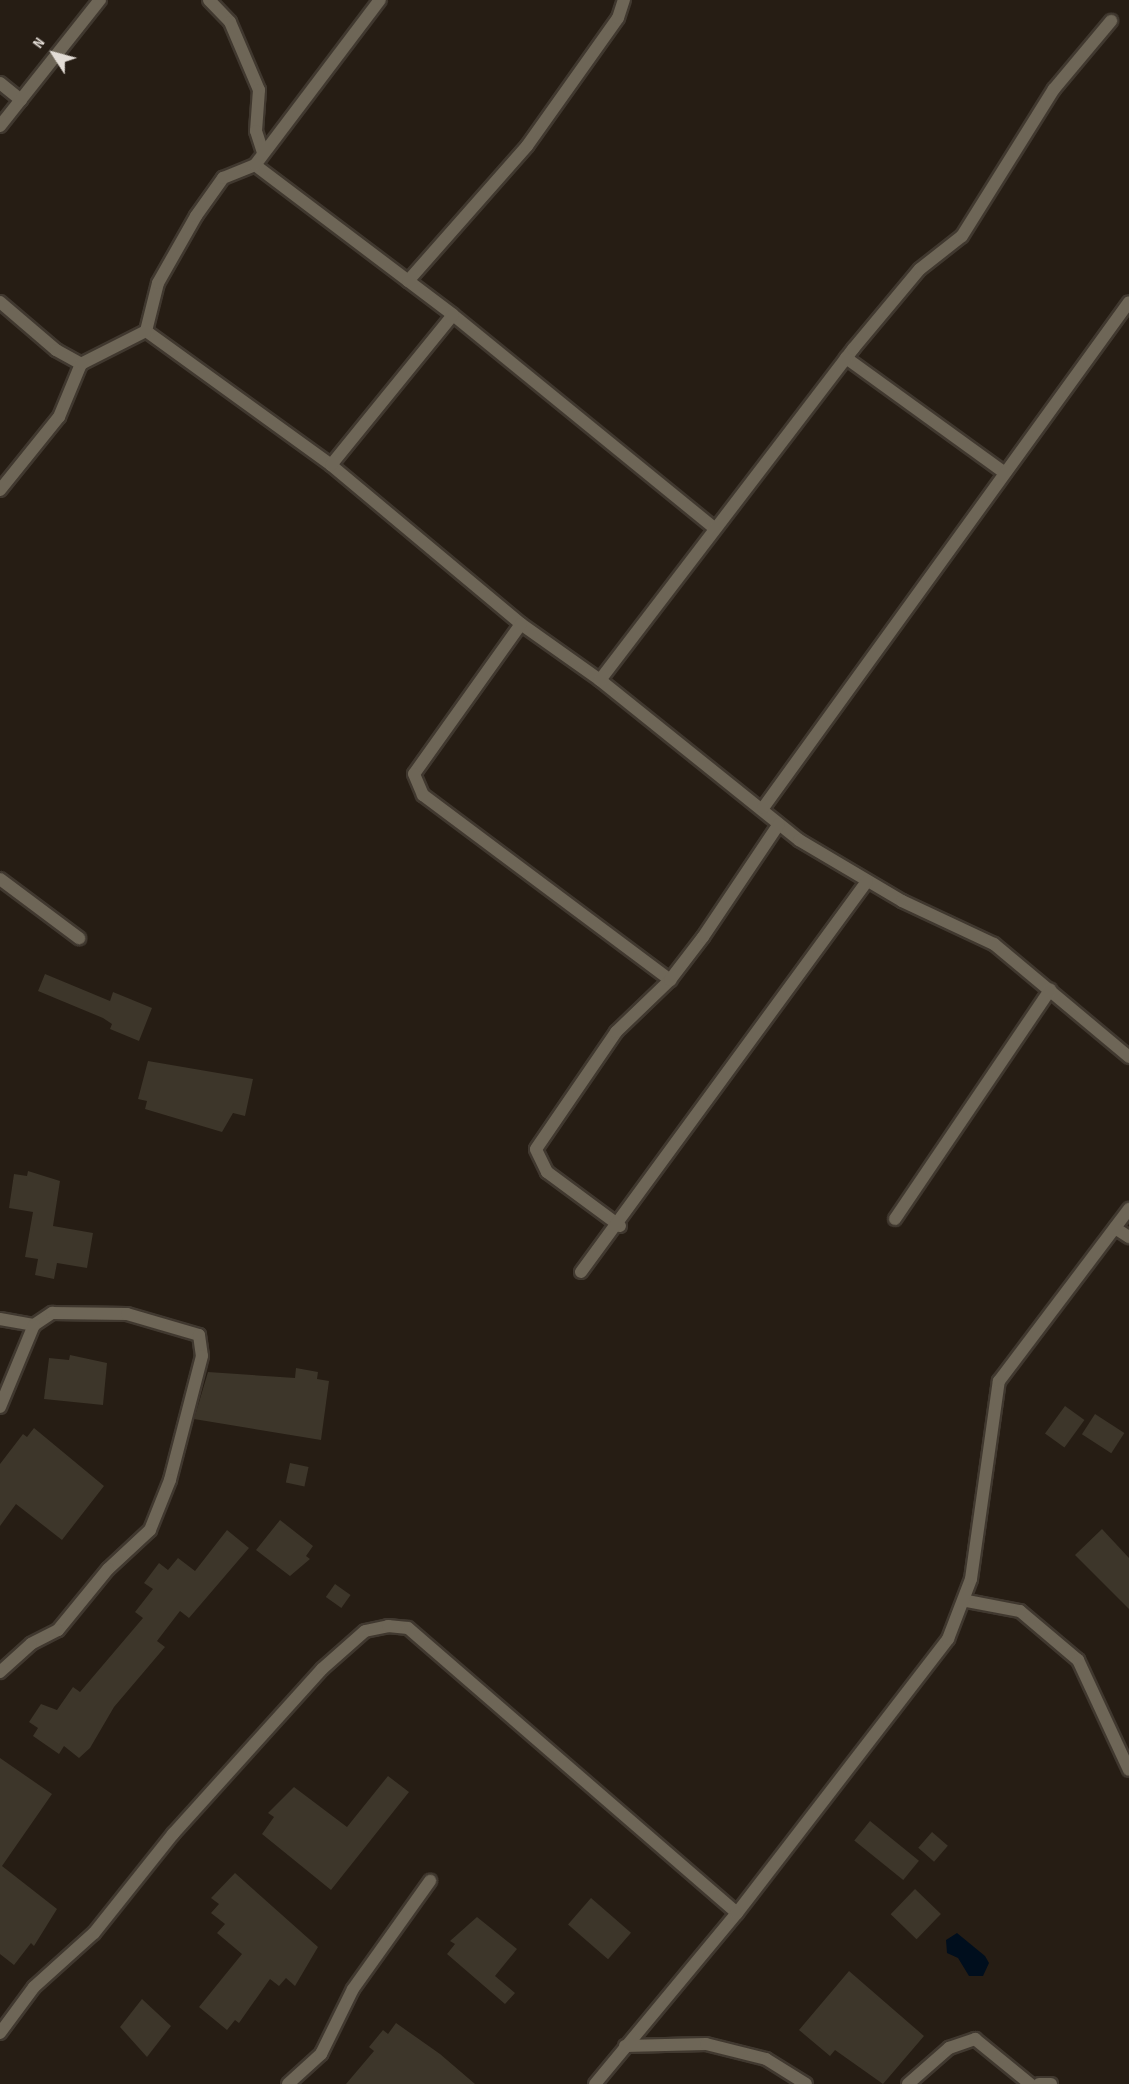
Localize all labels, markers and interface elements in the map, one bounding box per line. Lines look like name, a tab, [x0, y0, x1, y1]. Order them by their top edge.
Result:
north arrow	[24, 24, 84, 84]
text: N	[29, 34, 49, 52]

